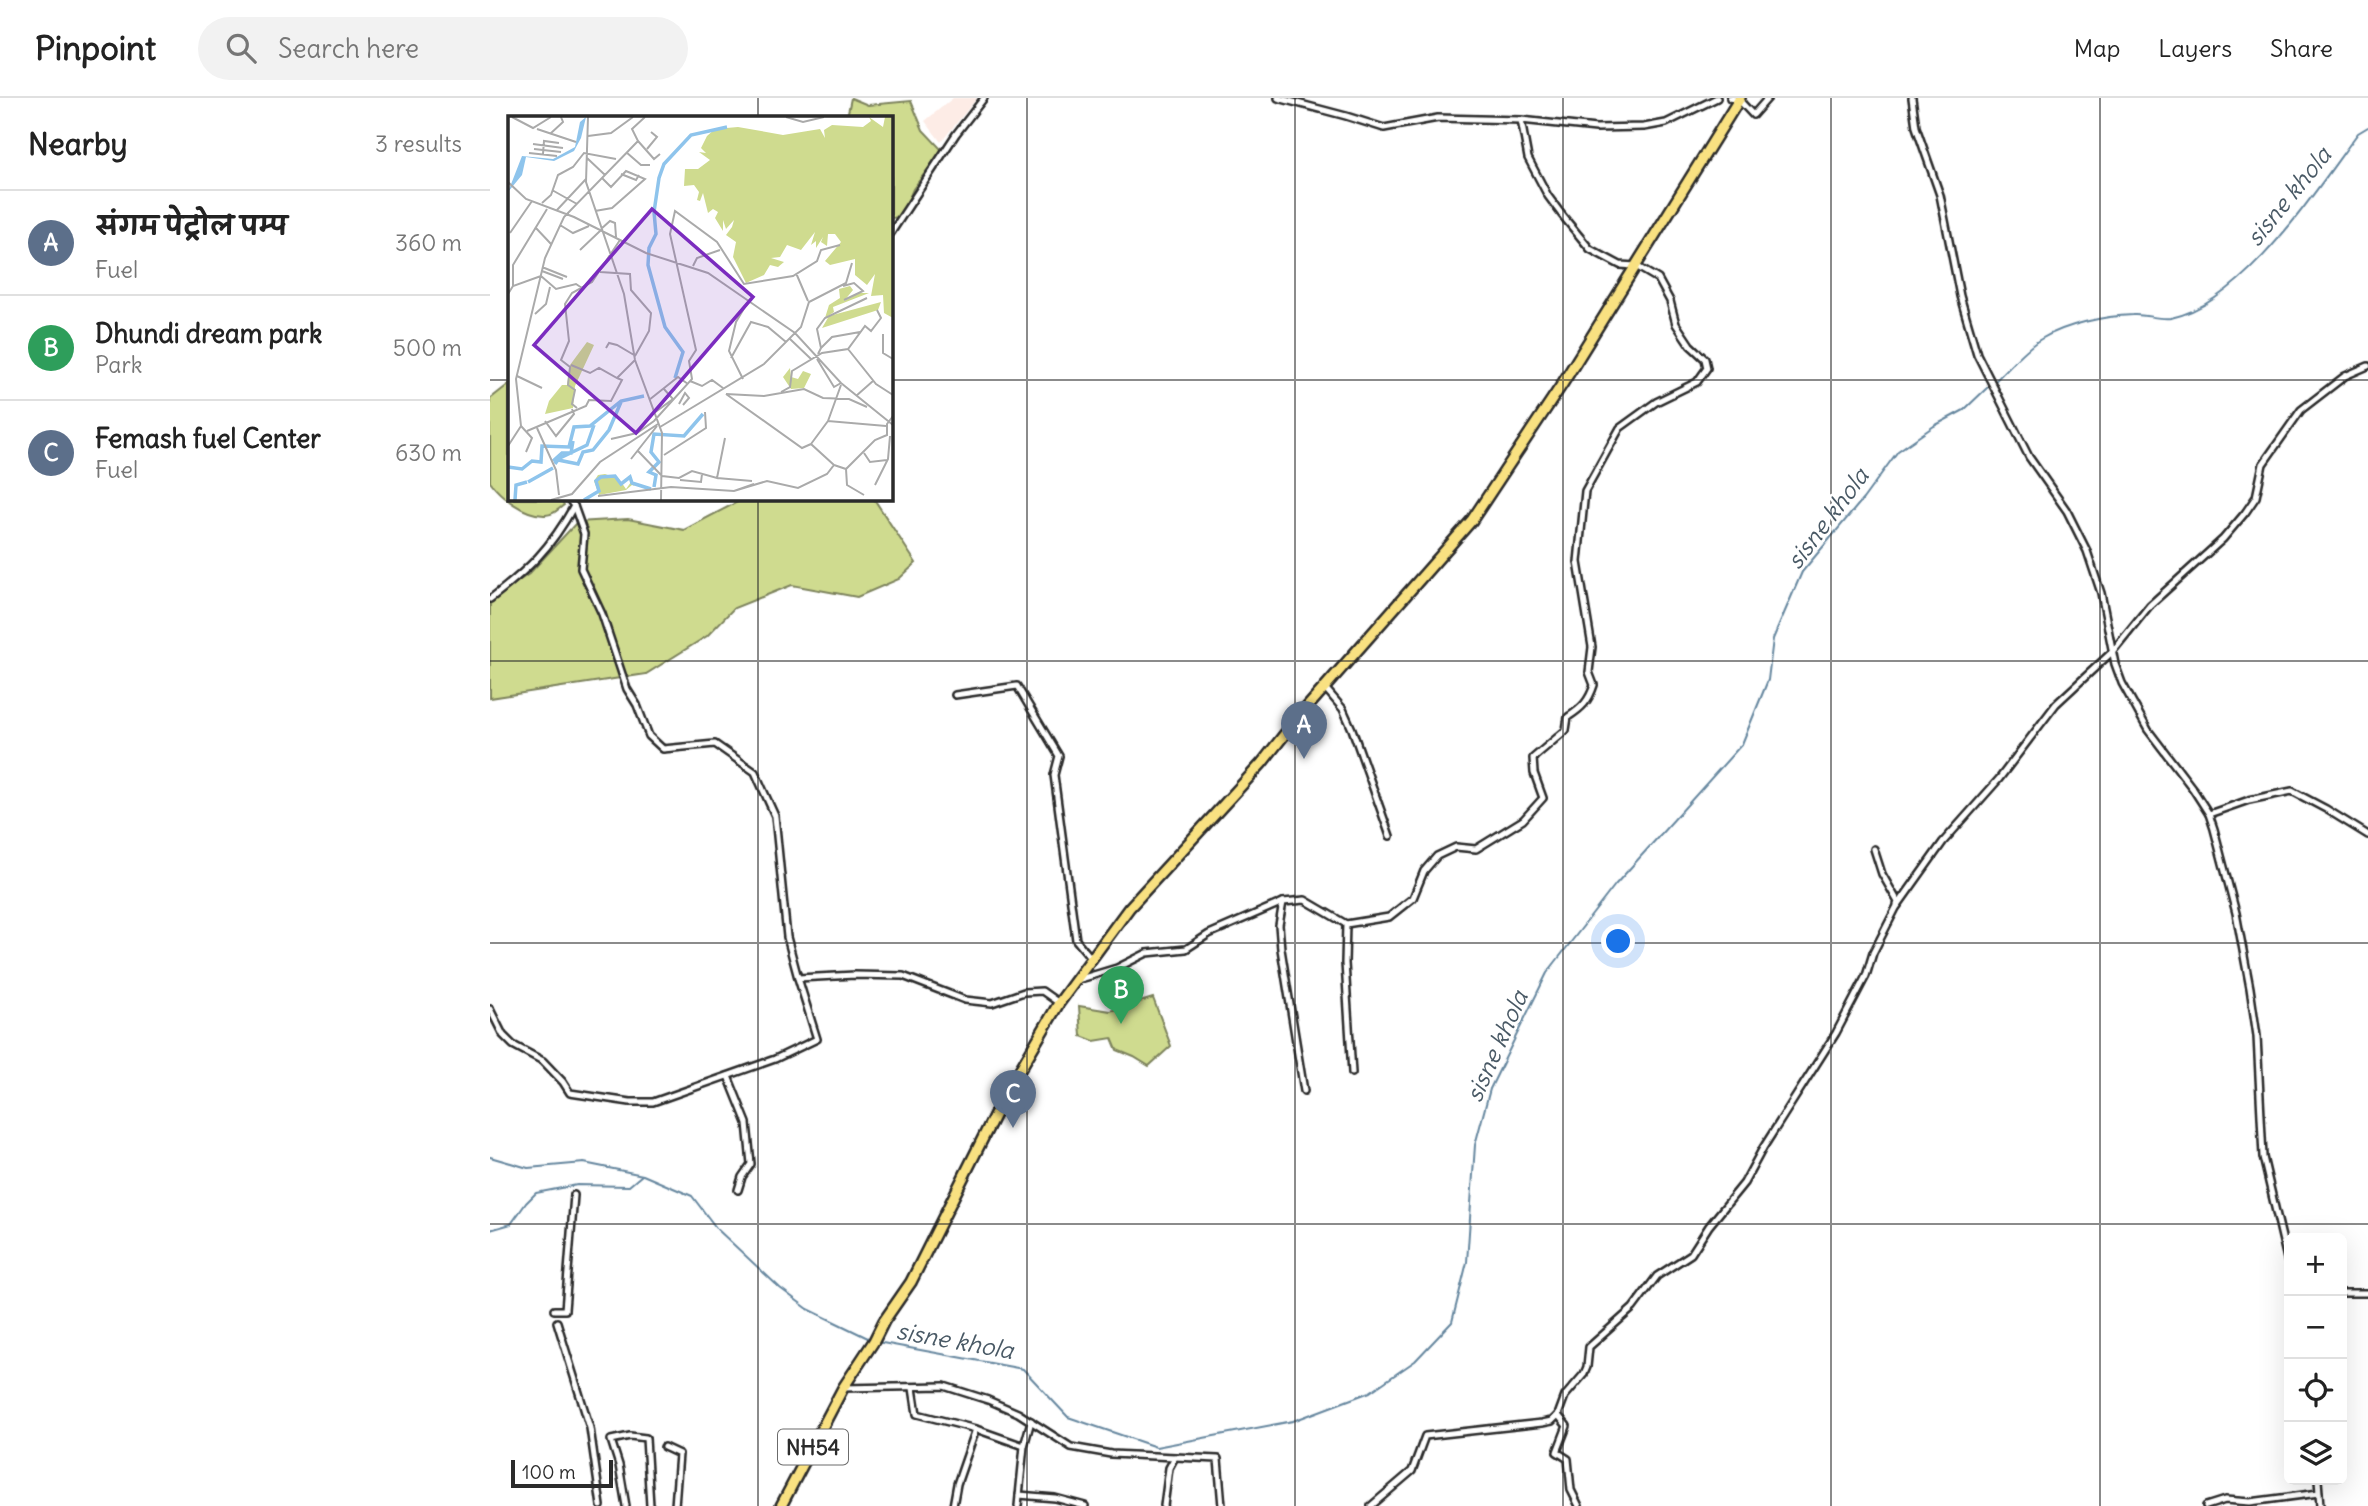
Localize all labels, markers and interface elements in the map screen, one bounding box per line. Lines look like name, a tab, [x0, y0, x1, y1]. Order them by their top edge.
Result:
search box	[198, 17, 688, 80]
text: Pinpoint	[35, 27, 156, 69]
icon: search	[222, 29, 260, 67]
text: Search here	[278, 32, 419, 65]
text: Map	[2074, 33, 2120, 63]
text: Layers	[2158, 33, 2232, 63]
text: Share	[2270, 33, 2333, 63]
inset map	[508, 116, 892, 500]
text: Nearby	[28, 125, 128, 163]
text: 3 results	[375, 129, 462, 158]
water label: sisne khola	[2239, 140, 2338, 251]
text: संगम पेट्रोल पम्प	[95, 209, 288, 242]
text: A	[44, 228, 58, 257]
text: 360 m	[395, 228, 462, 257]
text: Fuel	[95, 255, 138, 284]
text: Dhundi dream park	[95, 317, 322, 350]
text: B	[43, 333, 59, 362]
text: 500 m	[393, 333, 462, 362]
text: Park	[95, 350, 143, 379]
text: Femash fuel Center	[95, 422, 321, 455]
text: C	[43, 438, 59, 467]
text: 630 m	[395, 438, 462, 467]
text: Fuel	[95, 455, 138, 484]
water label: sisne khola	[1779, 461, 1875, 574]
pin: A	[1281, 701, 1327, 759]
your location	[1601, 924, 1635, 958]
pin: B	[1098, 966, 1144, 1024]
water label: sisne khola	[1458, 985, 1534, 1106]
pin: C	[990, 1070, 1036, 1128]
map controls	[2284, 1233, 2347, 1485]
button: +	[2284, 1233, 2347, 1296]
button: −	[2284, 1296, 2347, 1359]
water label: sisne khola	[894, 1315, 1017, 1365]
button: locate	[2284, 1359, 2347, 1422]
button: layers	[2284, 1422, 2347, 1485]
road number: NH54	[778, 1430, 848, 1464]
scale bar	[511, 1457, 612, 1489]
text: 100 m	[522, 1460, 576, 1484]

